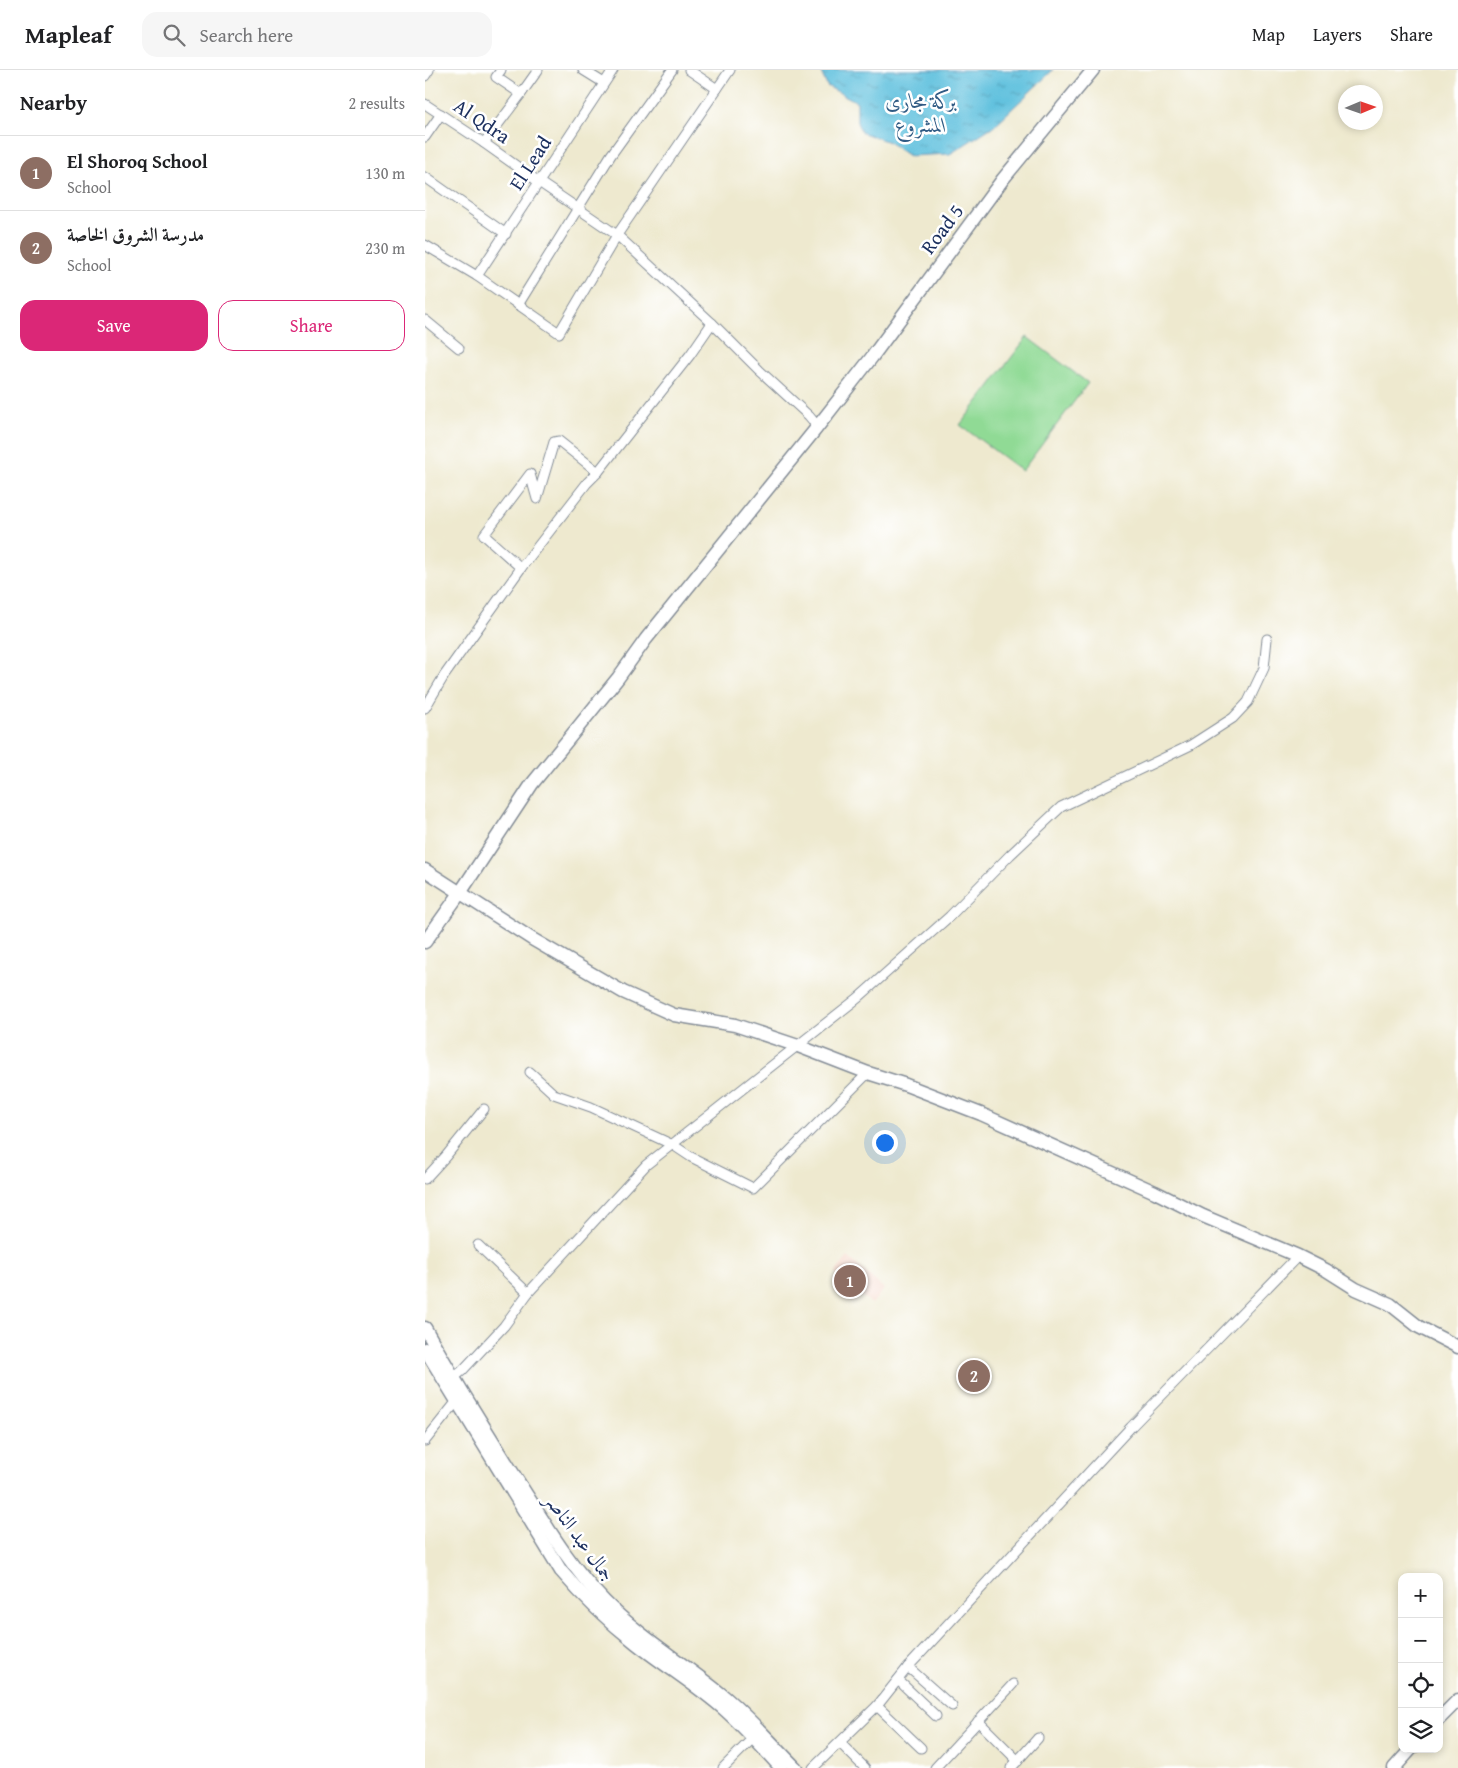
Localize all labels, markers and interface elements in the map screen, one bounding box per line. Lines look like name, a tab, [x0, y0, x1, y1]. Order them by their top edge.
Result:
search box	[142, 12, 492, 57]
text: Mapleaf	[25, 17, 112, 52]
icon: search	[160, 21, 188, 49]
text: Search here	[200, 21, 293, 49]
text: Map	[1252, 21, 1285, 48]
text: Layers	[1313, 21, 1362, 48]
text: Share	[1390, 21, 1433, 48]
water label: بركة مجارى المشروع	[885, 85, 957, 143]
north arrow	[1338, 85, 1383, 130]
text: Nearby	[20, 87, 87, 118]
text: 2 results	[348, 91, 405, 115]
street label: Al Qdra	[448, 91, 517, 150]
street label: El Lead	[501, 130, 558, 196]
text: El Shoroq School	[67, 147, 208, 175]
text: 1	[32, 161, 40, 185]
text: 130 m	[365, 161, 405, 185]
text: School	[67, 175, 111, 199]
street label: Road 5	[913, 198, 970, 260]
text: مدرسة الشروق الخاصة	[67, 220, 204, 248]
text: 2	[32, 236, 40, 260]
text: 230 m	[365, 236, 405, 260]
text: School	[67, 253, 111, 277]
button: Save	[20, 300, 208, 351]
button: Share	[218, 300, 405, 351]
your location	[872, 1130, 898, 1156]
pin: 1	[834, 1262, 866, 1300]
pin: 2	[958, 1357, 990, 1395]
street label: جمال عبد الناصر	[537, 1485, 622, 1587]
map controls	[1398, 1573, 1443, 1753]
button: +	[1398, 1573, 1443, 1618]
button: −	[1398, 1618, 1443, 1663]
button: locate	[1398, 1663, 1443, 1708]
button: layers	[1398, 1708, 1443, 1753]

